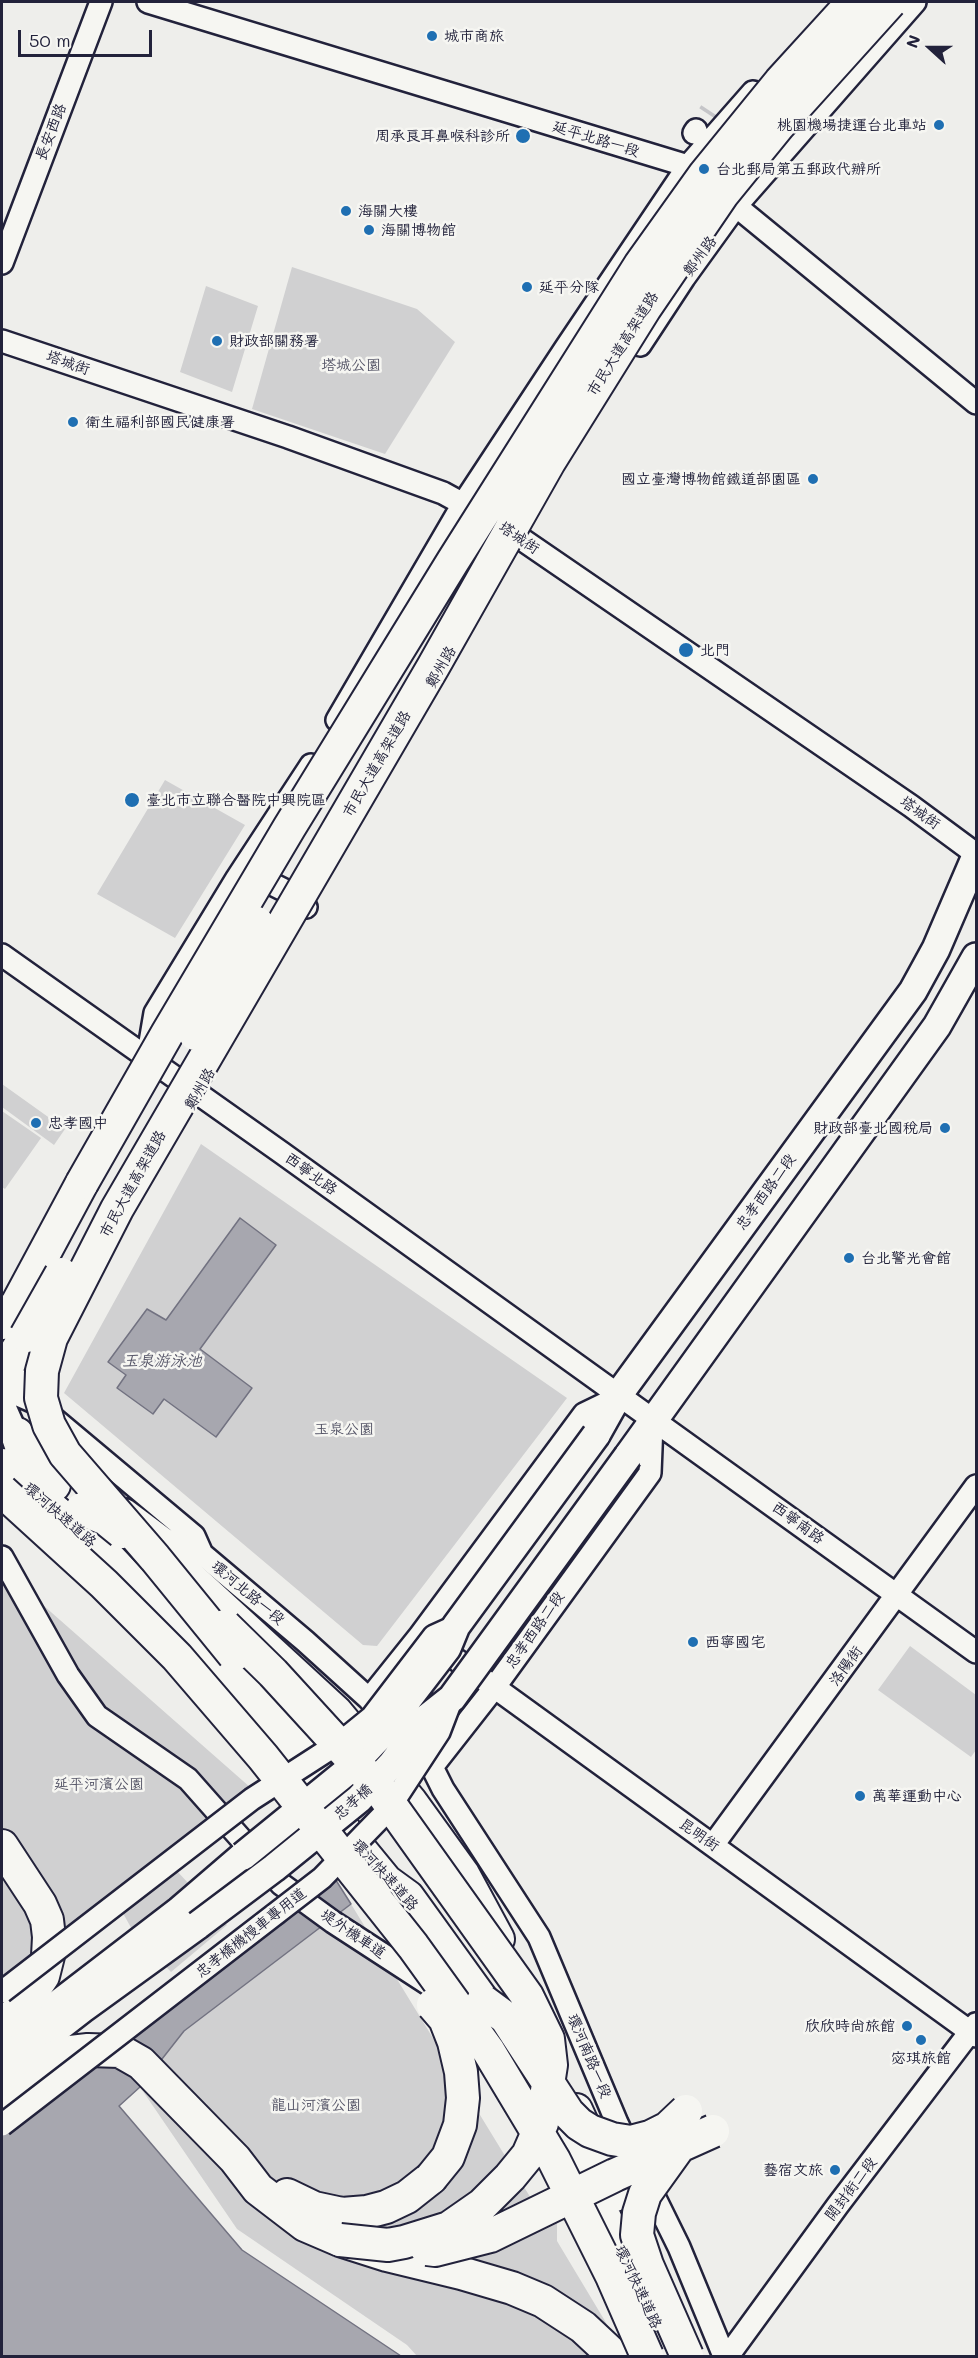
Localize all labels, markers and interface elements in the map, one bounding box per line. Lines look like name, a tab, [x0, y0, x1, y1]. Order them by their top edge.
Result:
scale bar	[21, 18, 154, 56]
north arrow	[900, 18, 960, 78]
place label: 城市商旅	[444, 27, 504, 45]
text: 50 m	[29, 28, 71, 52]
marker: 城市商旅	[425, 29, 439, 43]
text: N	[901, 32, 925, 51]
street label: 長安西路	[32, 101, 70, 163]
place label: 桃園機場捷運台北車站	[777, 116, 927, 134]
street label: 延平北路一段	[550, 117, 642, 161]
marker: 桃園機場捷運台北車站	[932, 118, 946, 132]
place label: 周承良耳鼻喉科診所	[375, 127, 510, 145]
marker: 周承良耳鼻喉科診所	[514, 127, 532, 145]
place label: 台北郵局第五郵政代辦所	[716, 160, 881, 178]
marker: 台北郵局第五郵政代辦所	[697, 162, 711, 176]
place label: 海關大樓	[358, 202, 418, 220]
marker: 海關大樓	[339, 204, 353, 218]
place label: 海關博物館	[381, 221, 456, 239]
marker: 海關博物館	[362, 223, 376, 237]
street label: 鄭州路	[679, 233, 721, 279]
place label: 延平分隊	[539, 278, 599, 296]
marker: 延平分隊	[520, 280, 534, 294]
street label: 市民大道高架道路	[584, 288, 662, 400]
place label: 財政部關務署	[229, 332, 319, 350]
marker: 財政部關務署	[210, 334, 224, 348]
street label: 塔城街	[44, 347, 92, 379]
park label: 塔城公園	[321, 356, 381, 374]
place label: 衛生福利部國民健康署	[85, 413, 235, 431]
marker: 衛生福利部國民健康署	[66, 415, 80, 429]
place label: 國立臺灣博物館鐵道部園區	[621, 470, 801, 488]
marker: 國立臺灣博物館鐵道部園區	[806, 472, 820, 486]
street label: 塔城街	[495, 518, 543, 558]
marker: 北門	[677, 641, 695, 659]
place label: 北門	[700, 641, 730, 659]
street label: 鄭州路	[422, 643, 460, 691]
street label: 市民大道高架道路	[339, 708, 415, 820]
marker: 臺北市立聯合醫院中興院區	[123, 791, 141, 809]
place label: 臺北市立聯合醫院中興院區	[146, 791, 326, 809]
street label: 塔城街	[896, 793, 944, 833]
street label: 鄭州路	[181, 1065, 219, 1113]
place label: 忠孝國中	[48, 1114, 108, 1132]
marker: 忠孝國中	[29, 1116, 43, 1130]
place label: 財政部臺北國稅局	[813, 1119, 933, 1137]
marker: 財政部臺北國稅局	[938, 1121, 952, 1135]
street label: 市民大道高架道路	[96, 1127, 170, 1241]
street label: 西寧北路	[281, 1149, 341, 1199]
street label: 忠孝西路二段	[732, 1150, 800, 1234]
place label: 台北警光會館	[861, 1249, 951, 1267]
marker: 台北警光會館	[842, 1251, 856, 1265]
water label: 玉泉游泳池	[122, 1351, 202, 1371]
park label: 玉泉公園	[314, 1420, 374, 1438]
street label: 環河快速道路	[20, 1479, 100, 1551]
street label: 西寧南路	[768, 1498, 828, 1548]
street label: 環河北路一段	[208, 1557, 288, 1629]
street label: 忠孝西路二段	[502, 1588, 568, 1672]
place label: 西寧國宅	[705, 1633, 765, 1651]
marker: 西寧國宅	[686, 1635, 700, 1649]
street label: 洛陽街	[825, 1643, 867, 1689]
park label: 延平河濱公園	[54, 1775, 144, 1793]
street label: 忠孝橋	[330, 1780, 376, 1824]
place label: 萬華運動中心	[872, 1787, 962, 1805]
marker: 萬華運動中心	[853, 1789, 867, 1803]
street label: 昆明街	[675, 1815, 723, 1855]
street label: 環河快速道路	[348, 1836, 422, 1914]
street label: 忠孝橋機慢車專用道	[192, 1884, 310, 1982]
street label: 堤外機車道	[317, 1906, 389, 1962]
street label: 環河南路一段	[563, 2011, 615, 2101]
place label: 欣欣時尚旅館	[805, 2017, 895, 2035]
marker: 欣欣時尚旅館	[900, 2019, 914, 2033]
marker: 宓琪旅館	[914, 2033, 928, 2047]
place label: 宓琪旅館	[891, 2049, 951, 2067]
park label: 龍山河濱公園	[271, 2096, 361, 2114]
street label: 開封街二段	[821, 2154, 881, 2224]
place label: 藝宿文旅	[763, 2161, 823, 2179]
marker: 藝宿文旅	[828, 2163, 842, 2177]
street label: 環河快速道路	[611, 2242, 665, 2332]

